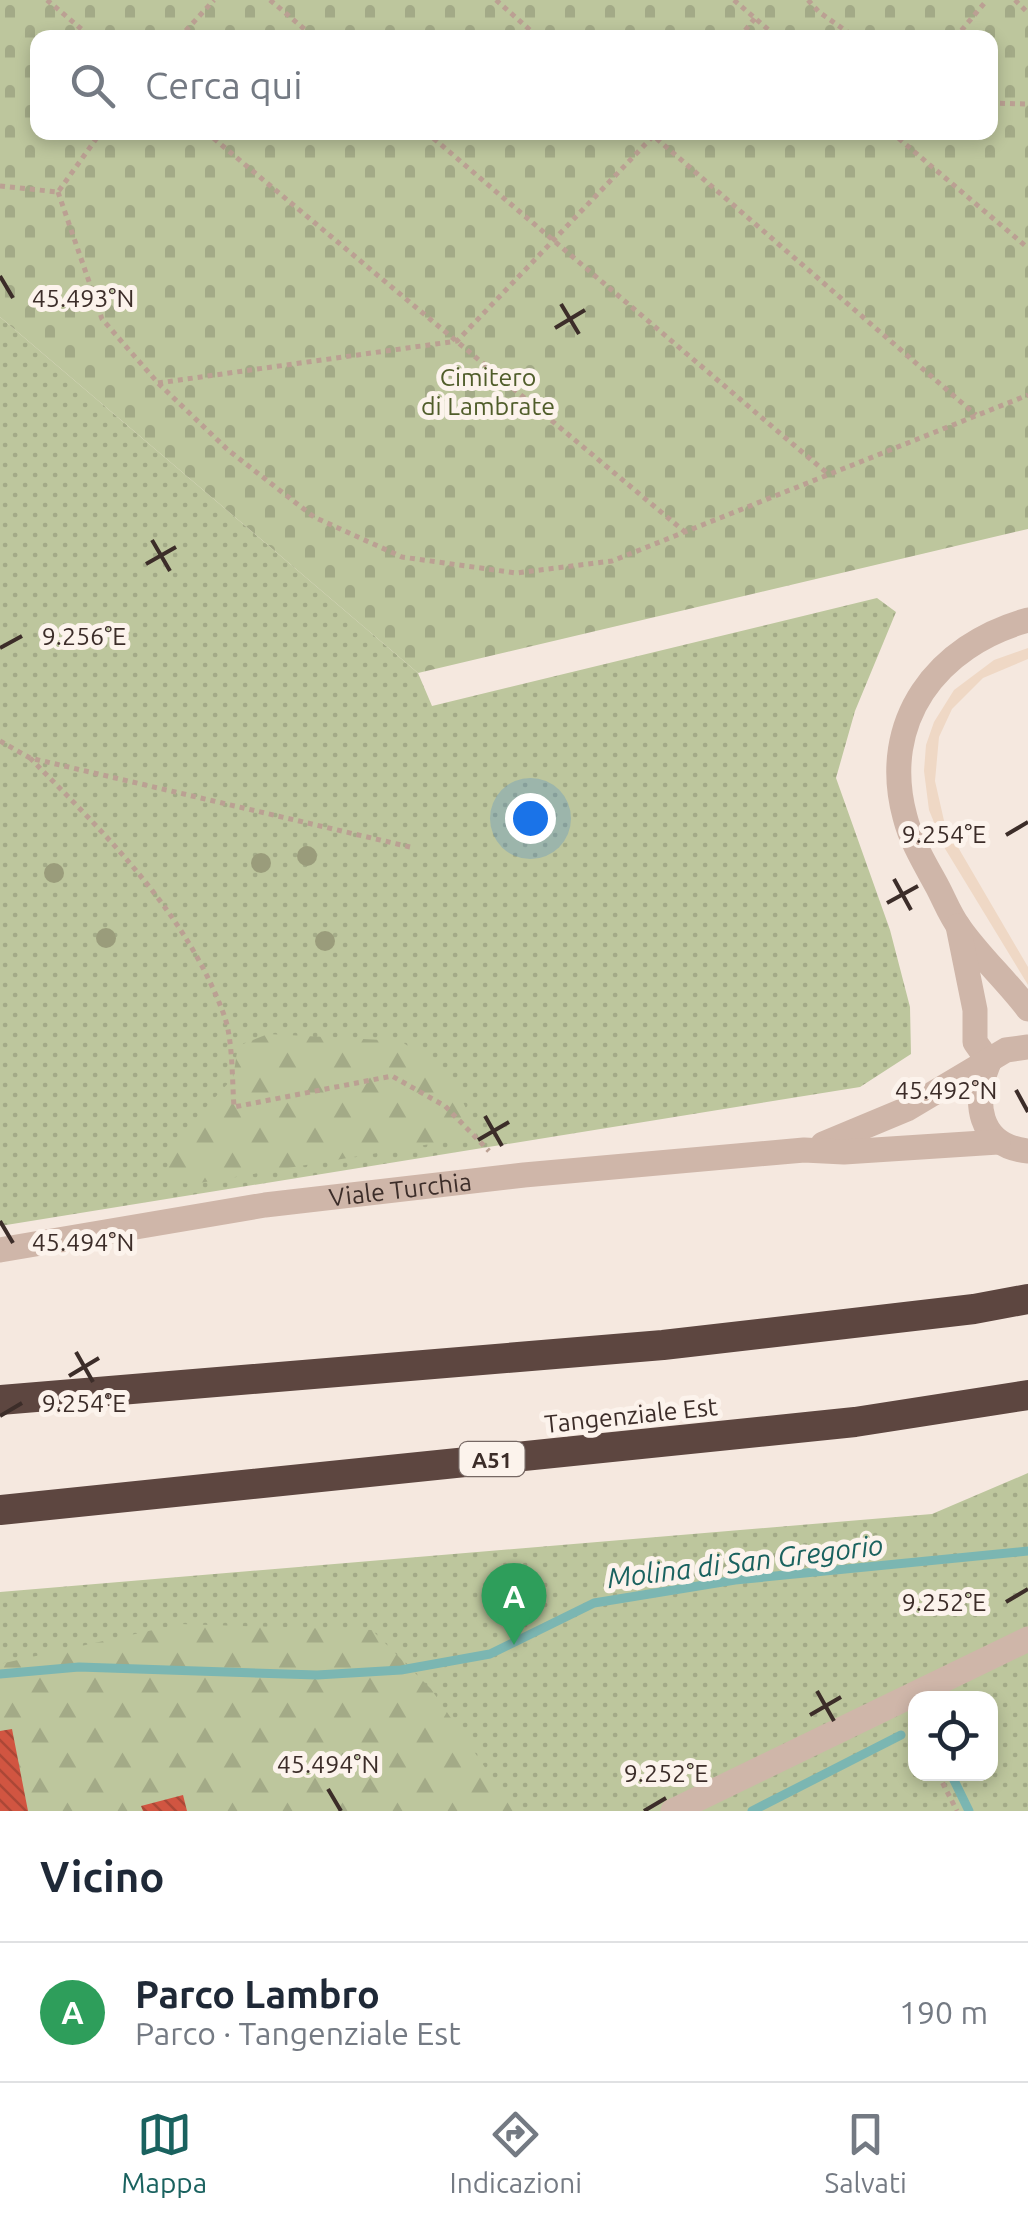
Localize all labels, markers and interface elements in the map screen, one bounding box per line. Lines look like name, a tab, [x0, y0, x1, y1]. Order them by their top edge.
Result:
search box	[30, 30, 998, 140]
icon: search	[65, 58, 120, 113]
text: Cerca qui	[145, 64, 303, 106]
text: 45.493°N	[32, 284, 134, 312]
park label: Cimitero di Lambrate	[421, 363, 555, 420]
text: 9.256°E	[42, 622, 126, 650]
your location	[505, 793, 556, 844]
text: 9.254°E	[902, 820, 986, 848]
text: 45.492°N	[895, 1076, 997, 1104]
street label: Viale Turchia	[327, 1167, 473, 1211]
text: 45.494°N	[32, 1228, 134, 1256]
text: 9.254°E	[42, 1389, 126, 1417]
street label: Tangenziale Est	[543, 1392, 719, 1438]
road number: A51	[460, 1442, 524, 1476]
water label: Molina di San Gregorio	[605, 1529, 885, 1593]
pin: A	[482, 1562, 546, 1645]
text: 9.252°E	[902, 1588, 986, 1616]
map controls	[908, 1691, 998, 1781]
button: locate	[908, 1691, 998, 1781]
text: 45.494°N	[277, 1750, 379, 1778]
text: 9.252°E	[624, 1759, 708, 1787]
text: Vicino	[40, 1853, 165, 1900]
text: Parco Lambro	[135, 1973, 380, 2015]
text: A	[61, 1994, 84, 2030]
text: 190 m	[899, 1994, 988, 2030]
text: Parco · Tangenziale Est	[135, 2015, 461, 2051]
tab: Mappa	[121, 2107, 207, 2198]
tab: Indicazioni	[450, 2107, 582, 2198]
tab: Salvati	[825, 2107, 907, 2198]

